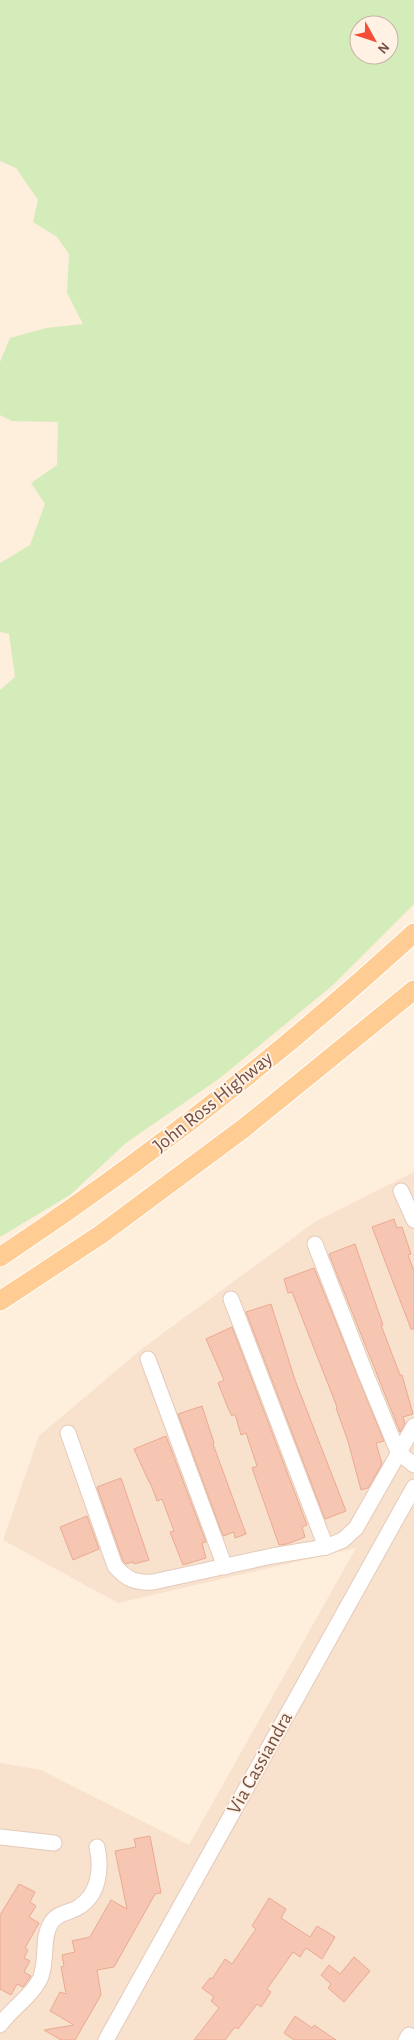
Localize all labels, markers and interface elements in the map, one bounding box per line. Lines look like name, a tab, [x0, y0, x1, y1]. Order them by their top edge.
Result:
north arrow	[349, 15, 399, 65]
text: N	[375, 39, 392, 56]
street label: John Ross Highway	[150, 1048, 277, 1156]
street label: Via Cassiandra	[224, 1709, 296, 1817]

